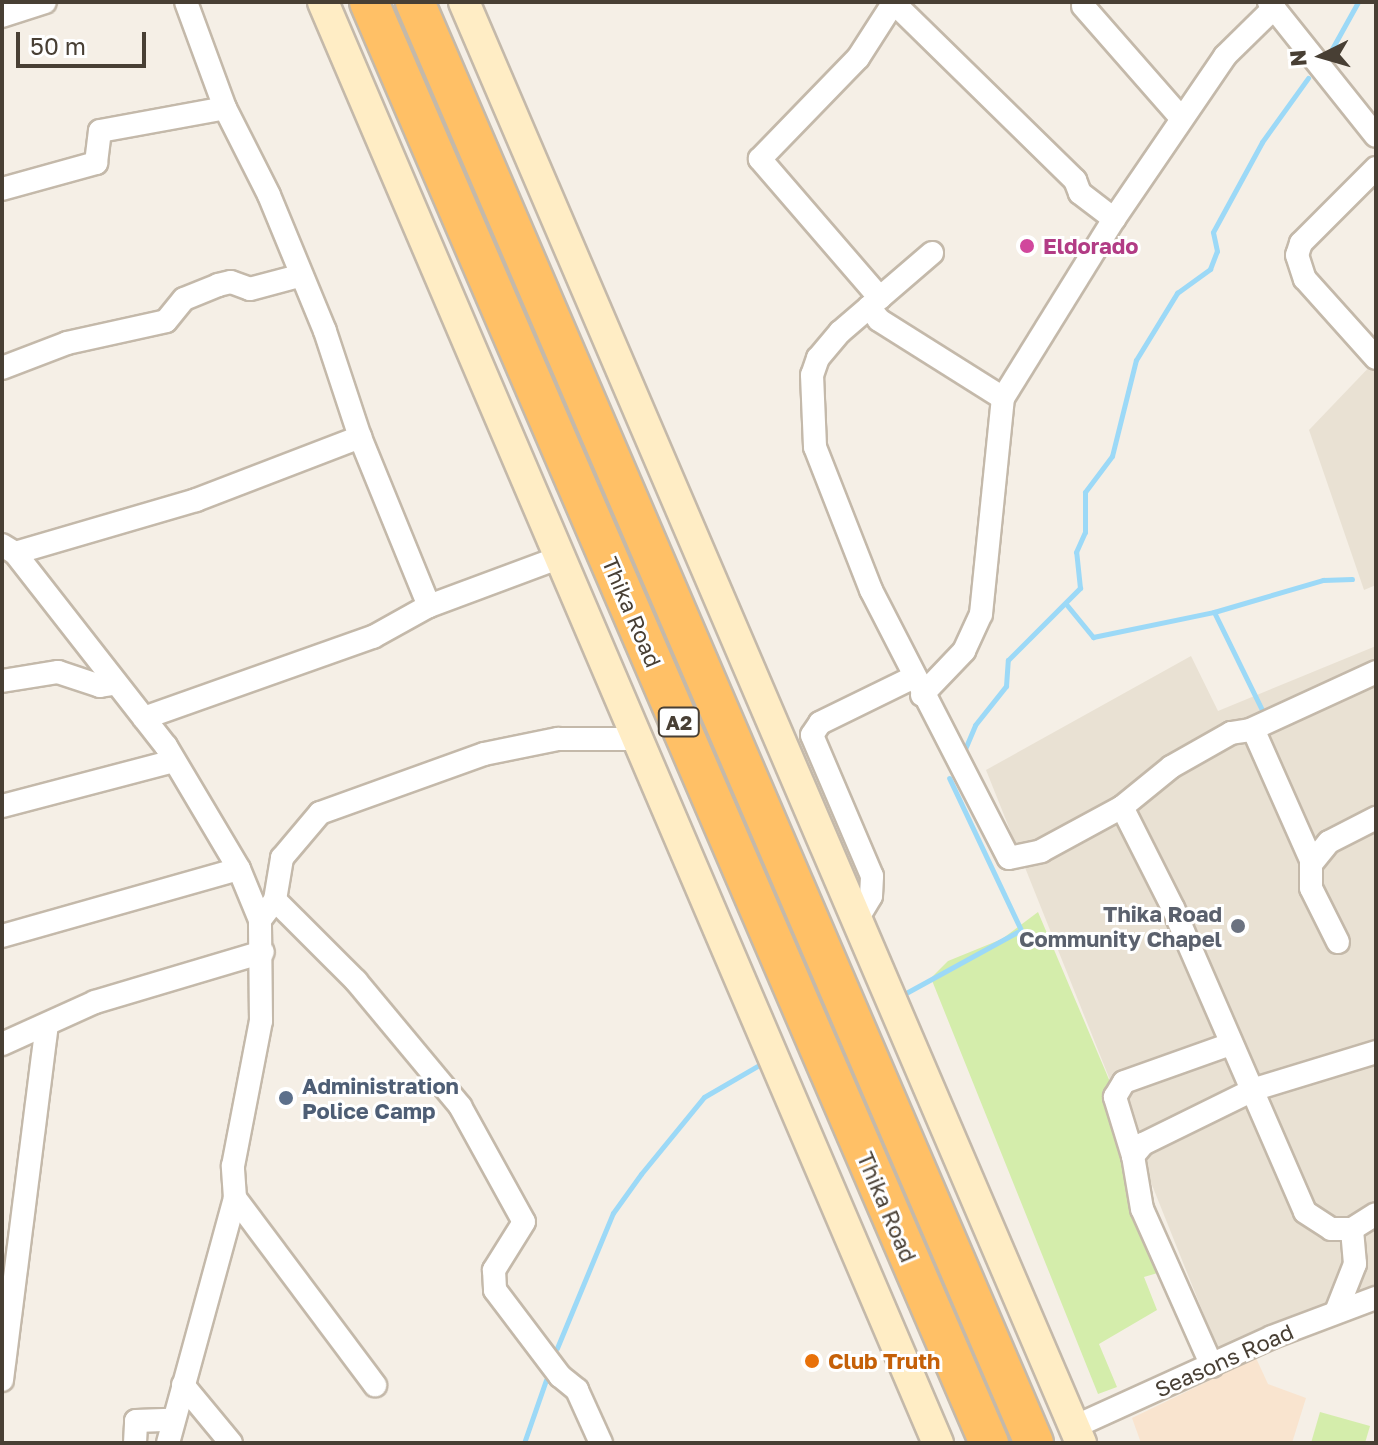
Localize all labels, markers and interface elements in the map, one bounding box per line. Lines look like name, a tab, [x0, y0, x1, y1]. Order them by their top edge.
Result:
scale bar	[20, 16, 150, 66]
north arrow	[1282, 16, 1362, 96]
text: 50 m	[30, 31, 86, 60]
text: N	[1283, 49, 1312, 68]
place label: Eldorado	[1043, 233, 1138, 259]
marker: Eldorado	[1018, 237, 1036, 255]
street label: Thika Road	[597, 553, 667, 671]
road number: A2	[657, 706, 701, 738]
place label: Thika Road Community Chapel	[1019, 900, 1222, 952]
marker: Thika Road Community Chapel	[1229, 917, 1247, 935]
place label: Administration Police Camp	[302, 1072, 459, 1124]
marker: Administration Police Camp	[277, 1089, 295, 1107]
street label: Thika Road	[852, 1148, 922, 1266]
street label: Seasons Road	[1151, 1318, 1297, 1402]
place label: Club Truth	[828, 1348, 940, 1374]
marker: Club Truth	[803, 1352, 821, 1370]

